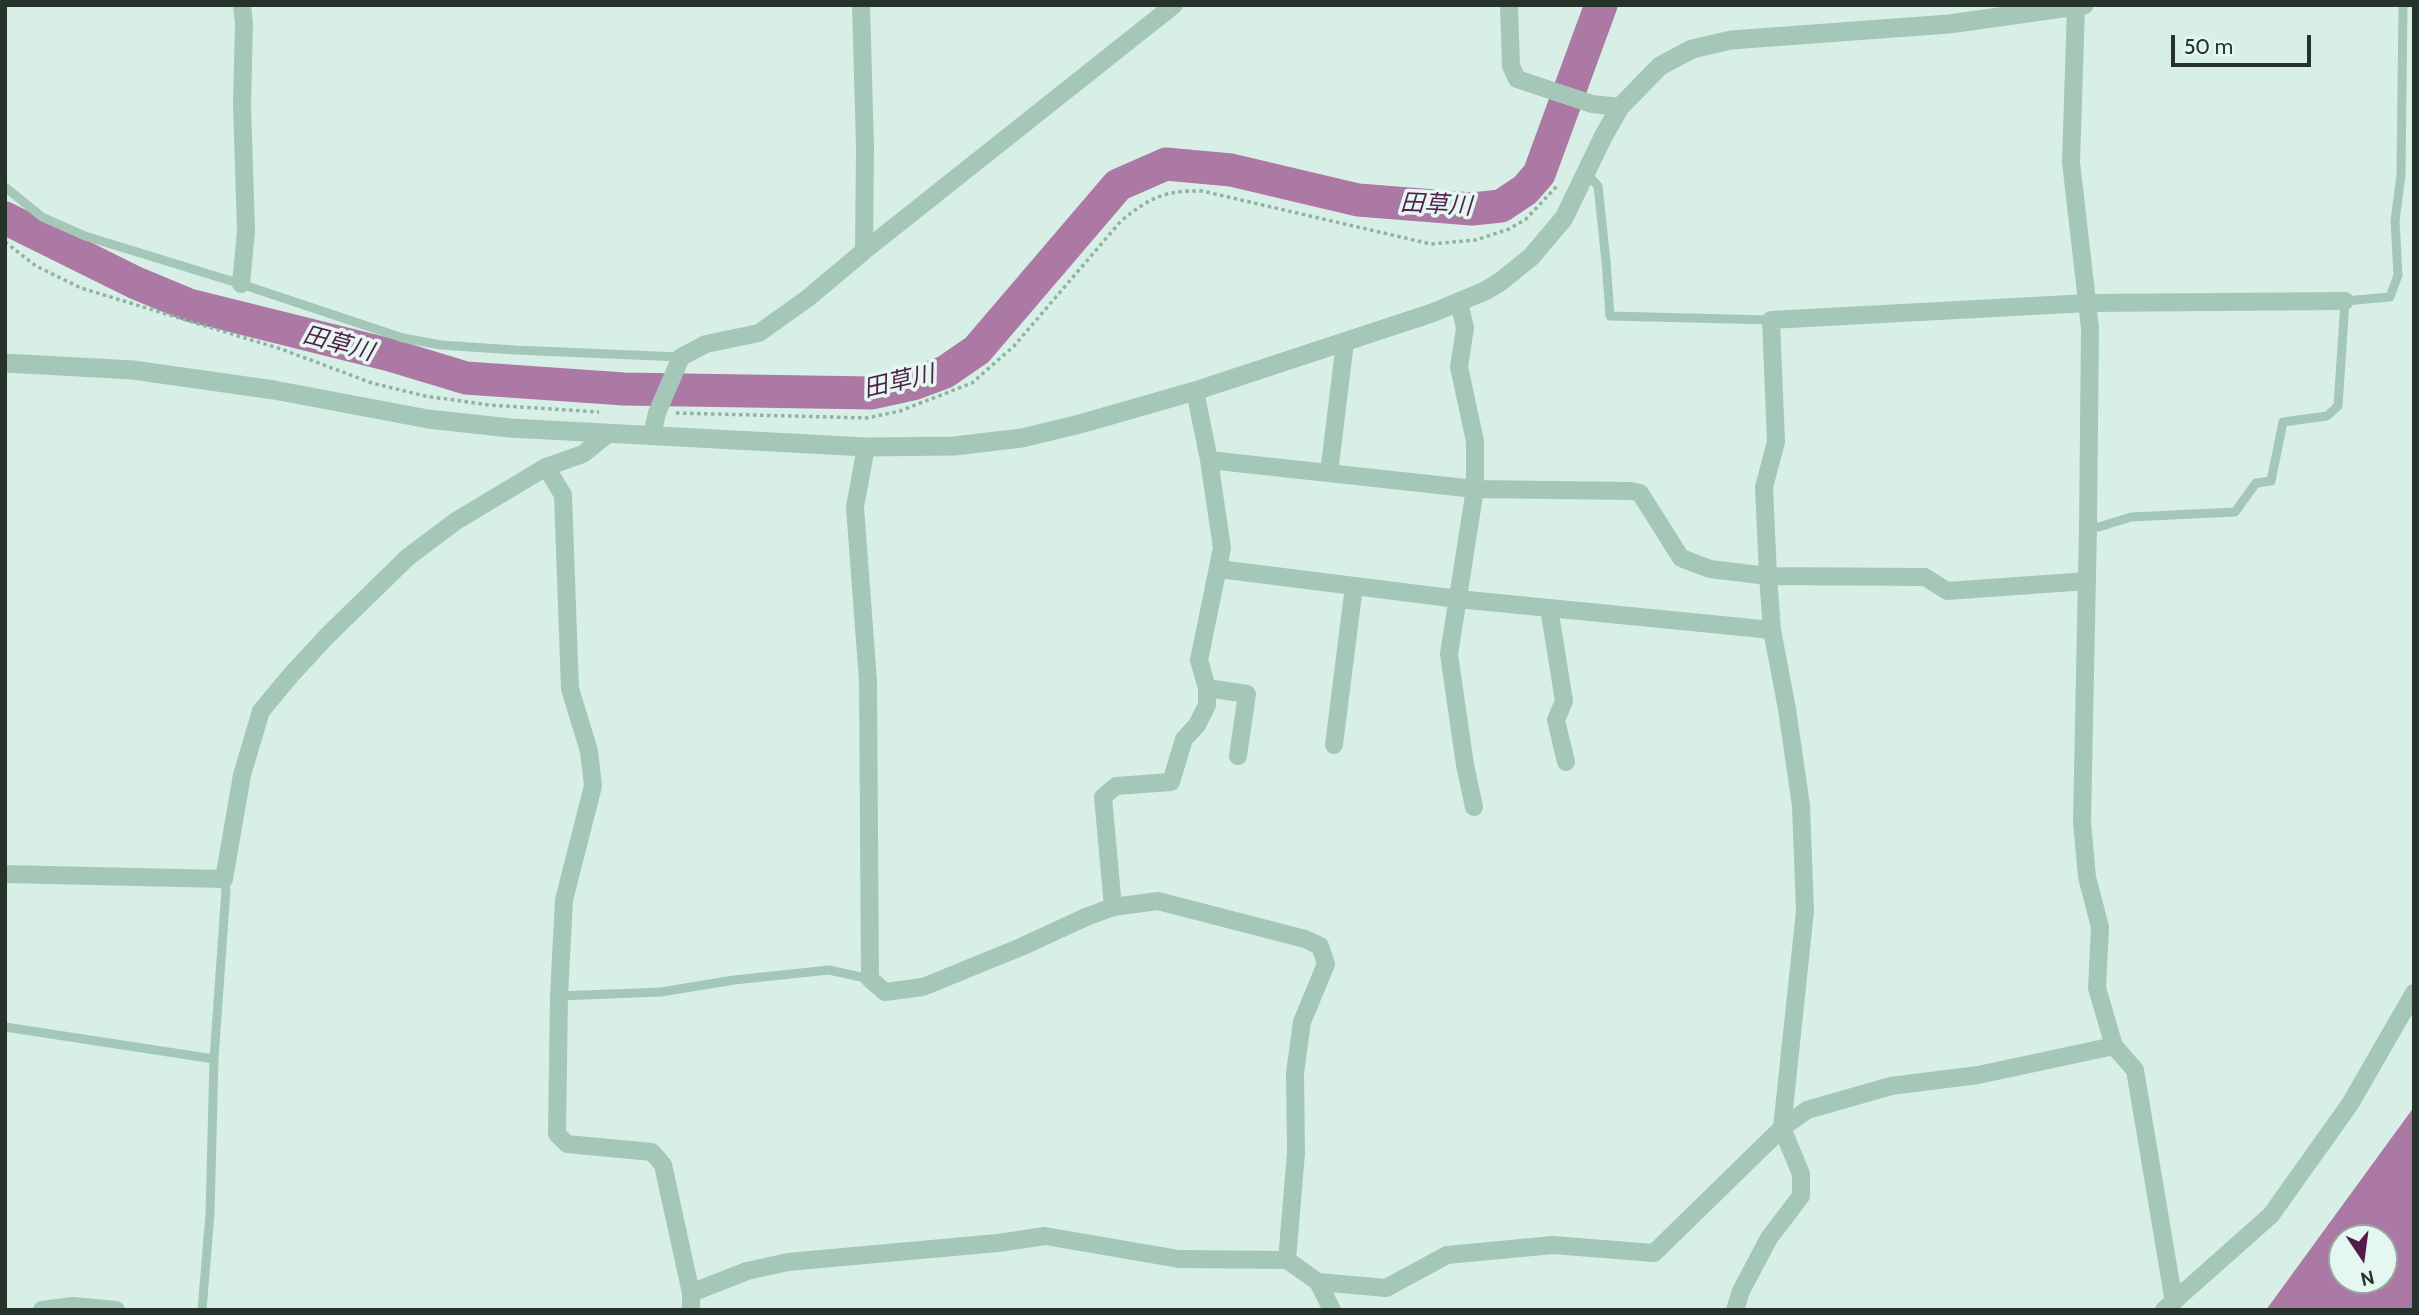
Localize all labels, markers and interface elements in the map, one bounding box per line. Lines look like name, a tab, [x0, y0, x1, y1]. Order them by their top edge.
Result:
scale bar	[2174, 21, 2314, 65]
text: 50 m	[2184, 34, 2233, 59]
water label: 田草川	[1399, 189, 1473, 221]
water label: 田草川	[299, 321, 377, 367]
water label: 田草川	[861, 360, 937, 404]
north arrow	[2328, 1224, 2398, 1294]
text: N	[2358, 1265, 2377, 1291]

